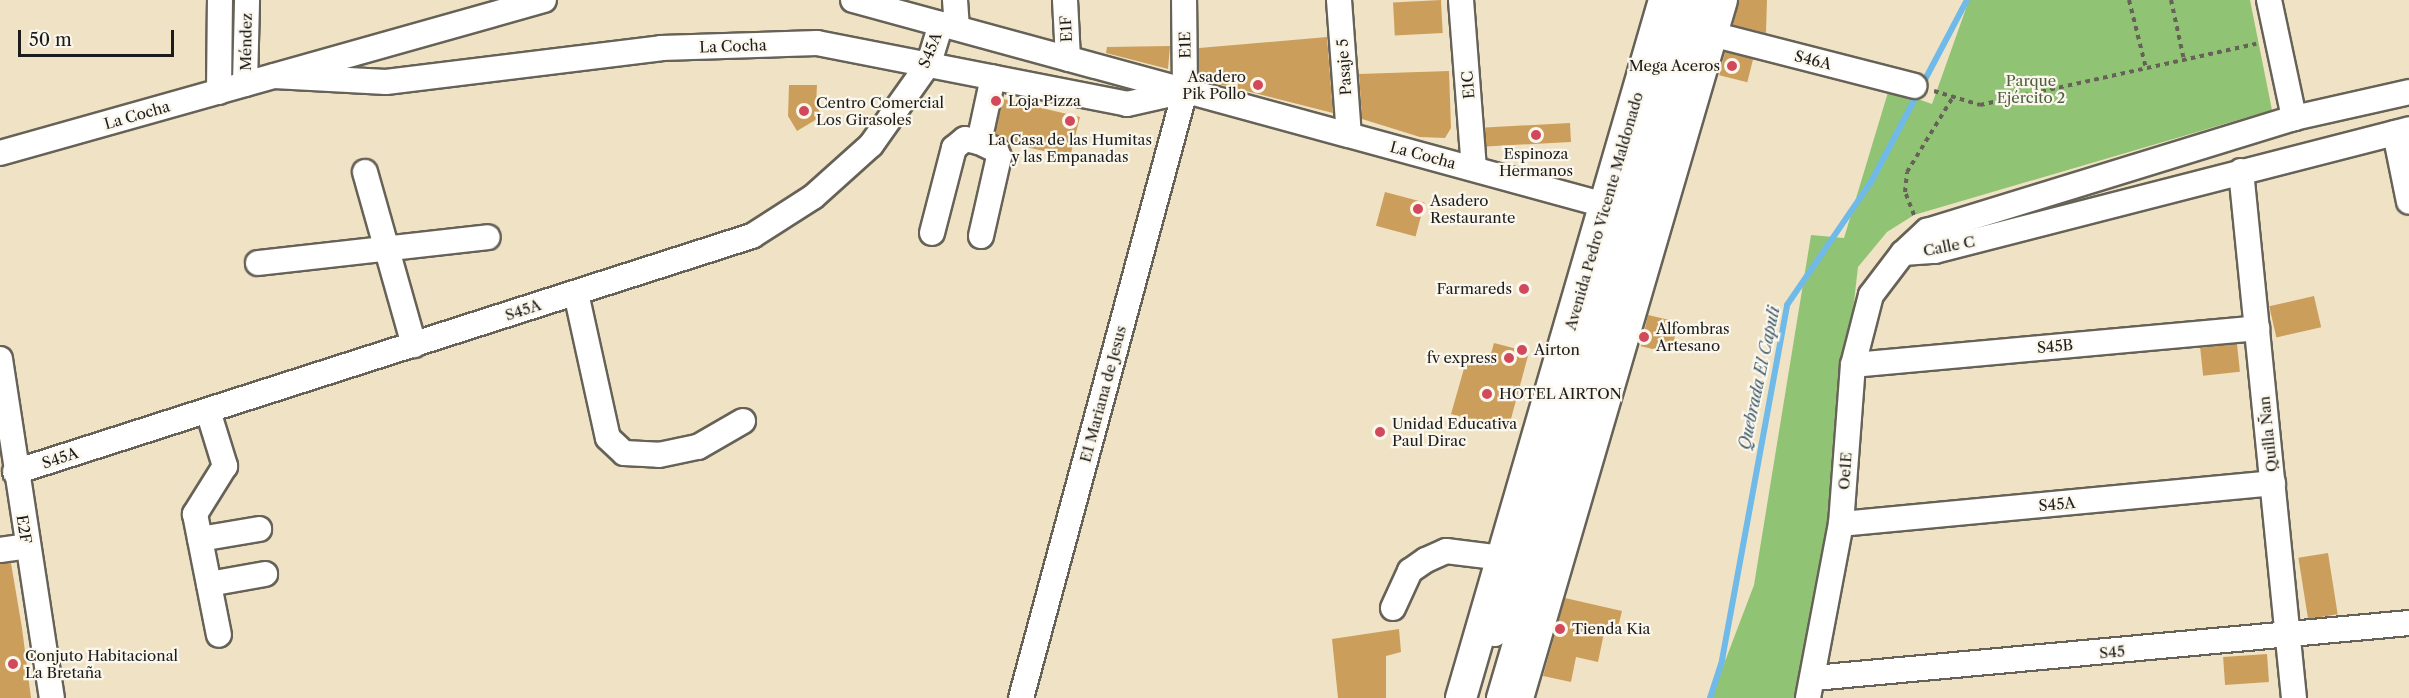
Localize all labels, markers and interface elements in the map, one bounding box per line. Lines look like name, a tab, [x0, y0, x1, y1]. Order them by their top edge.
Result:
street label: Méndez	[236, 13, 256, 71]
street label: E1F	[1056, 15, 1076, 43]
scale bar	[21, 18, 177, 56]
text: 50 m	[29, 29, 72, 51]
street label: S45A	[915, 30, 945, 70]
street label: E1E	[1176, 31, 1194, 59]
street label: La Cocha	[699, 36, 767, 56]
street label: Pasaje 5	[1333, 38, 1355, 96]
street label: S46A	[1793, 47, 1833, 73]
place label: Mega Aceros	[1628, 57, 1720, 75]
marker: Mega Aceros	[1725, 59, 1739, 73]
place label: Asadero Pik Pollo	[1182, 67, 1246, 102]
street label: E1C	[1458, 70, 1478, 100]
park label: Parque Ejército 2	[1997, 71, 2065, 106]
marker: Asadero Pik Pollo	[1251, 78, 1265, 92]
street label: Avenida Pedro Vicente Maldonado	[1561, 89, 1647, 333]
place label: Loja Pizza	[1008, 92, 1081, 110]
place label: Centro Comercial Los Girasoles	[816, 93, 944, 128]
marker: Loja Pizza	[989, 94, 1003, 108]
street label: La Cocha	[102, 97, 172, 133]
marker: Centro Comercial Los Girasoles	[797, 104, 811, 118]
marker: La Casa de las Humitas y las Empanadas	[1063, 114, 1077, 128]
marker: Espinoza Hermanos	[1529, 128, 1543, 142]
place label: La Casa de las Humitas y las Empanadas	[988, 130, 1152, 165]
street label: La Cocha	[1388, 138, 1458, 172]
place label: Espinoza Hermanos	[1499, 144, 1573, 179]
place label: Asadero Restaurante	[1430, 191, 1515, 226]
marker: Asadero Restaurante	[1411, 202, 1425, 216]
street label: Calle C	[1922, 232, 1976, 260]
place label: Farmareds	[1436, 280, 1512, 298]
marker: Farmareds	[1517, 282, 1531, 296]
street label: S45A	[503, 296, 543, 324]
water label: Quebrada El Capuli	[1734, 305, 1784, 451]
place label: Alfombras Artesano	[1656, 319, 1730, 354]
street label: E1 Mariana de Jesus	[1076, 324, 1130, 464]
marker: Alfombras Artesano	[1637, 330, 1651, 344]
street label: S45B	[2036, 335, 2074, 357]
place label: Airton	[1534, 341, 1580, 359]
marker: Airton	[1515, 343, 1529, 357]
place label: fv express	[1426, 349, 1497, 367]
marker: fv express	[1502, 351, 1516, 365]
place label: HOTEL AIRTON	[1499, 385, 1623, 403]
marker: HOTEL AIRTON	[1480, 387, 1494, 401]
street label: Quilla Ñan	[2255, 395, 2281, 473]
place label: Unidad Educativa Paul Dirac	[1392, 414, 1517, 449]
marker: Unidad Educativa Paul Dirac	[1373, 425, 1387, 439]
street label: S45A	[40, 444, 80, 472]
street label: Oe1E	[1835, 452, 1855, 490]
street label: S45A	[2038, 493, 2076, 515]
street label: E2F	[13, 513, 35, 545]
place label: Tienda Kia	[1572, 620, 1651, 638]
marker: Tienda Kia	[1553, 622, 1567, 636]
street label: S45	[2098, 642, 2126, 662]
place label: Conjuto Habitacional La Bretaña	[25, 646, 178, 681]
marker: Conjuto Habitacional La Bretaña	[6, 657, 20, 671]

